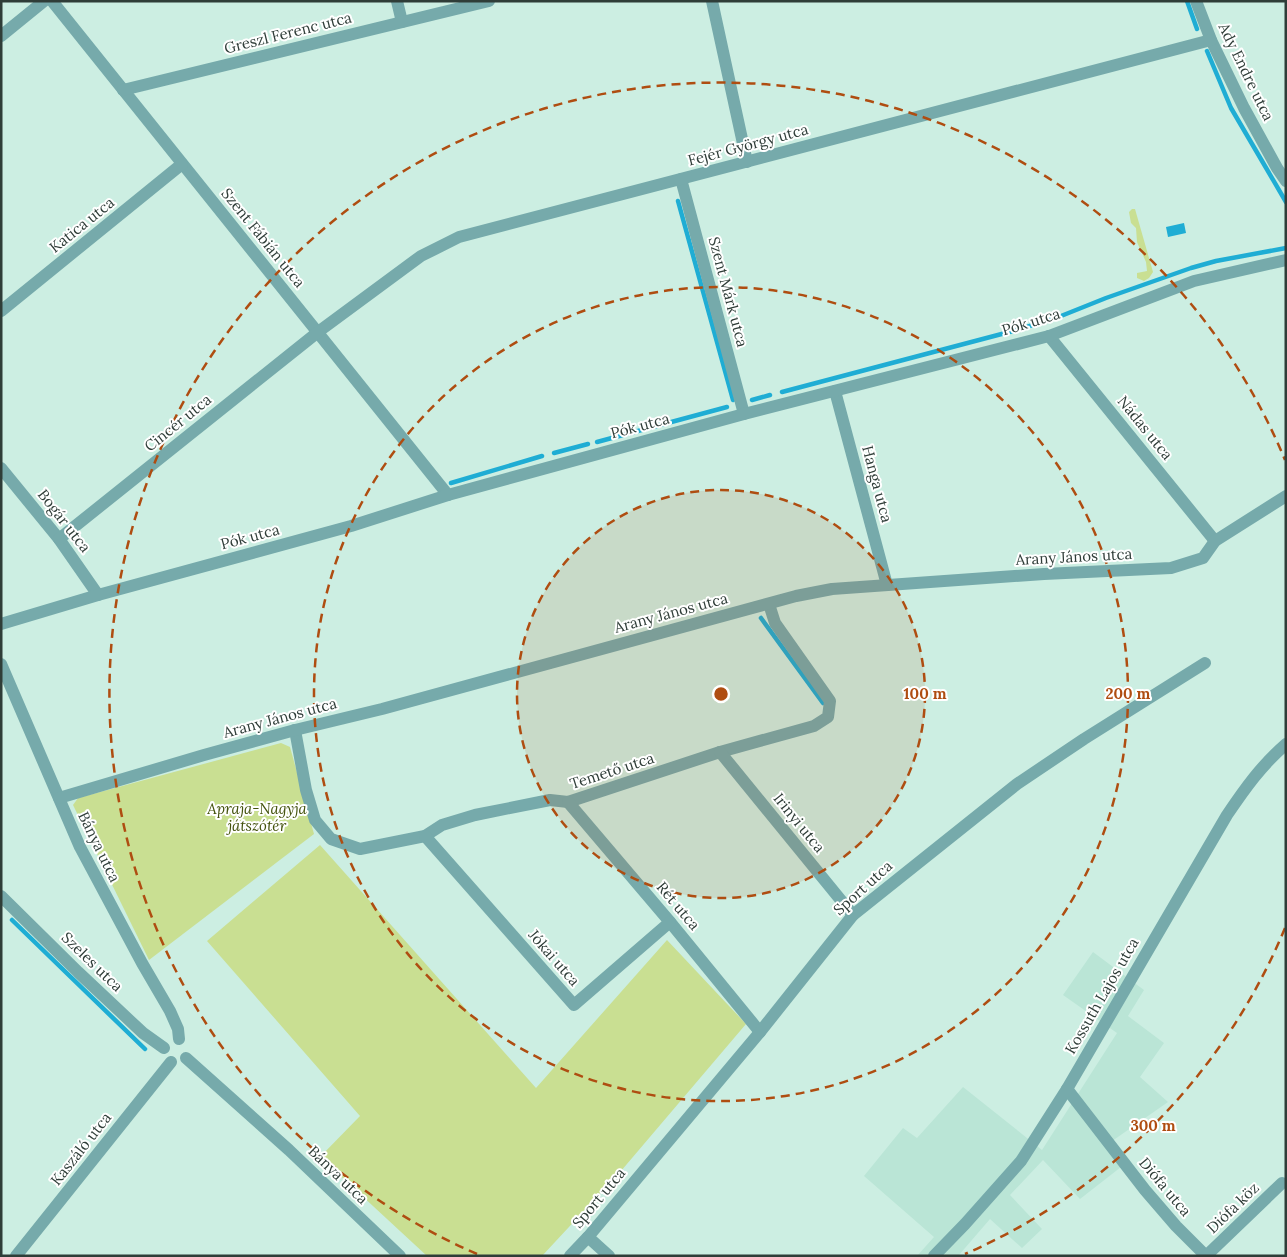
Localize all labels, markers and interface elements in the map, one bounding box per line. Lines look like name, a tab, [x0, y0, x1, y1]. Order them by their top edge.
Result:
street label: Greszl Ferenc utca	[222, 7, 354, 58]
street label: Ady Endre utca	[1214, 19, 1278, 124]
street label: Fejér György utca	[686, 119, 810, 170]
street label: Szent Fábián utca	[217, 184, 309, 291]
street label: Katica utca	[45, 193, 118, 257]
street label: Szent Márk utca	[705, 235, 752, 349]
street label: Pók utca	[999, 304, 1063, 339]
street label: Cincér utca	[140, 390, 215, 455]
street label: Nádas utca	[1114, 392, 1177, 464]
street label: Pók utca	[608, 408, 672, 442]
street label: Hanga utca	[858, 443, 897, 525]
street label: Bogár utca	[34, 485, 95, 556]
street label: Pók utca	[218, 519, 282, 553]
street label: Arany János utca	[1014, 544, 1133, 569]
street label: Arany János utca	[611, 588, 730, 637]
text: 100 m	[904, 684, 947, 703]
text: 200 m	[1106, 684, 1151, 703]
centre of rings	[712, 685, 730, 703]
street label: Arany János utca	[220, 693, 339, 742]
street label: Temető utca	[567, 748, 657, 793]
street label: Irinyi utca	[770, 789, 829, 857]
park label: Apraja-Nagyja játszótér	[206, 799, 307, 835]
street label: Bánya utca	[74, 808, 125, 885]
street label: Sport utca	[829, 856, 896, 919]
street label: Rét utca	[653, 878, 704, 934]
street label: Jókai utca	[524, 925, 584, 990]
street label: Szeles utca	[58, 928, 127, 996]
street label: Kossuth Lajos utca	[1061, 934, 1143, 1057]
street label: Kaszáló utca	[46, 1108, 115, 1189]
text: 300 m	[1130, 1116, 1176, 1135]
street label: Bánya utca	[304, 1141, 373, 1208]
street label: Diófa utca	[1135, 1153, 1196, 1220]
street label: Sport utca	[568, 1163, 630, 1232]
street label: Diófa köz	[1203, 1178, 1263, 1237]

